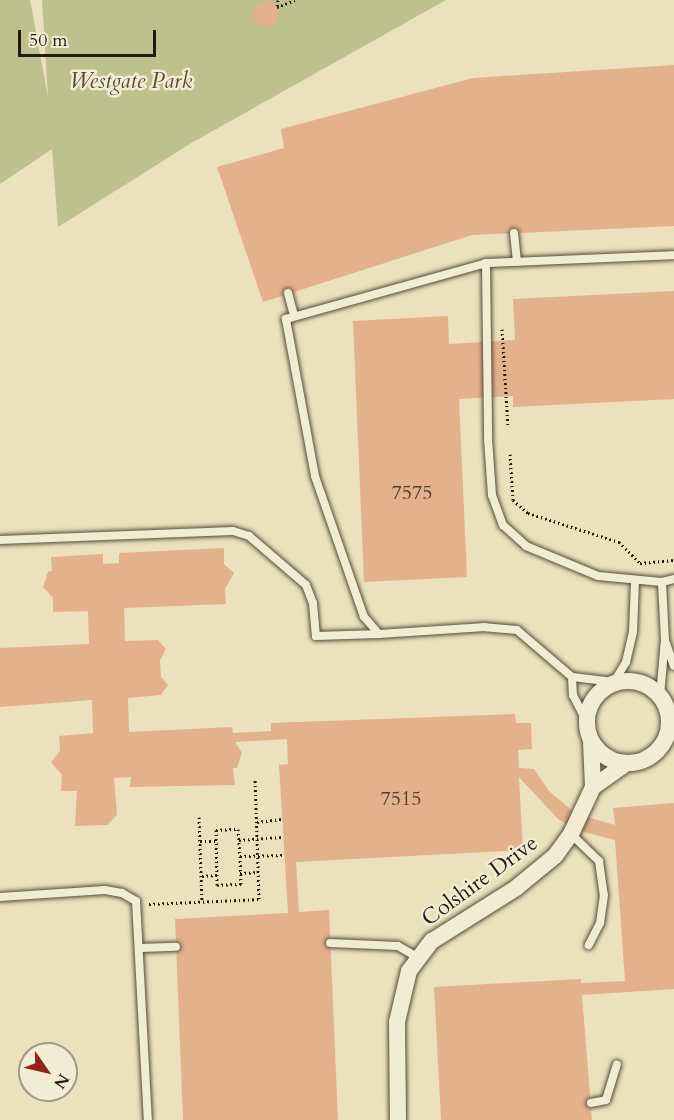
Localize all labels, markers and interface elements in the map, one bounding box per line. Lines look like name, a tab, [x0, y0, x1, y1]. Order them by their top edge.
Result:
scale bar	[21, 18, 159, 56]
text: 50 m	[29, 28, 68, 53]
park label: Westgate Park	[70, 69, 192, 95]
house number: 7575	[392, 480, 432, 504]
house number: 7515	[381, 786, 421, 810]
street label: Colshire Drive	[417, 830, 543, 932]
north arrow	[18, 1042, 78, 1102]
text: N	[48, 1069, 74, 1093]

